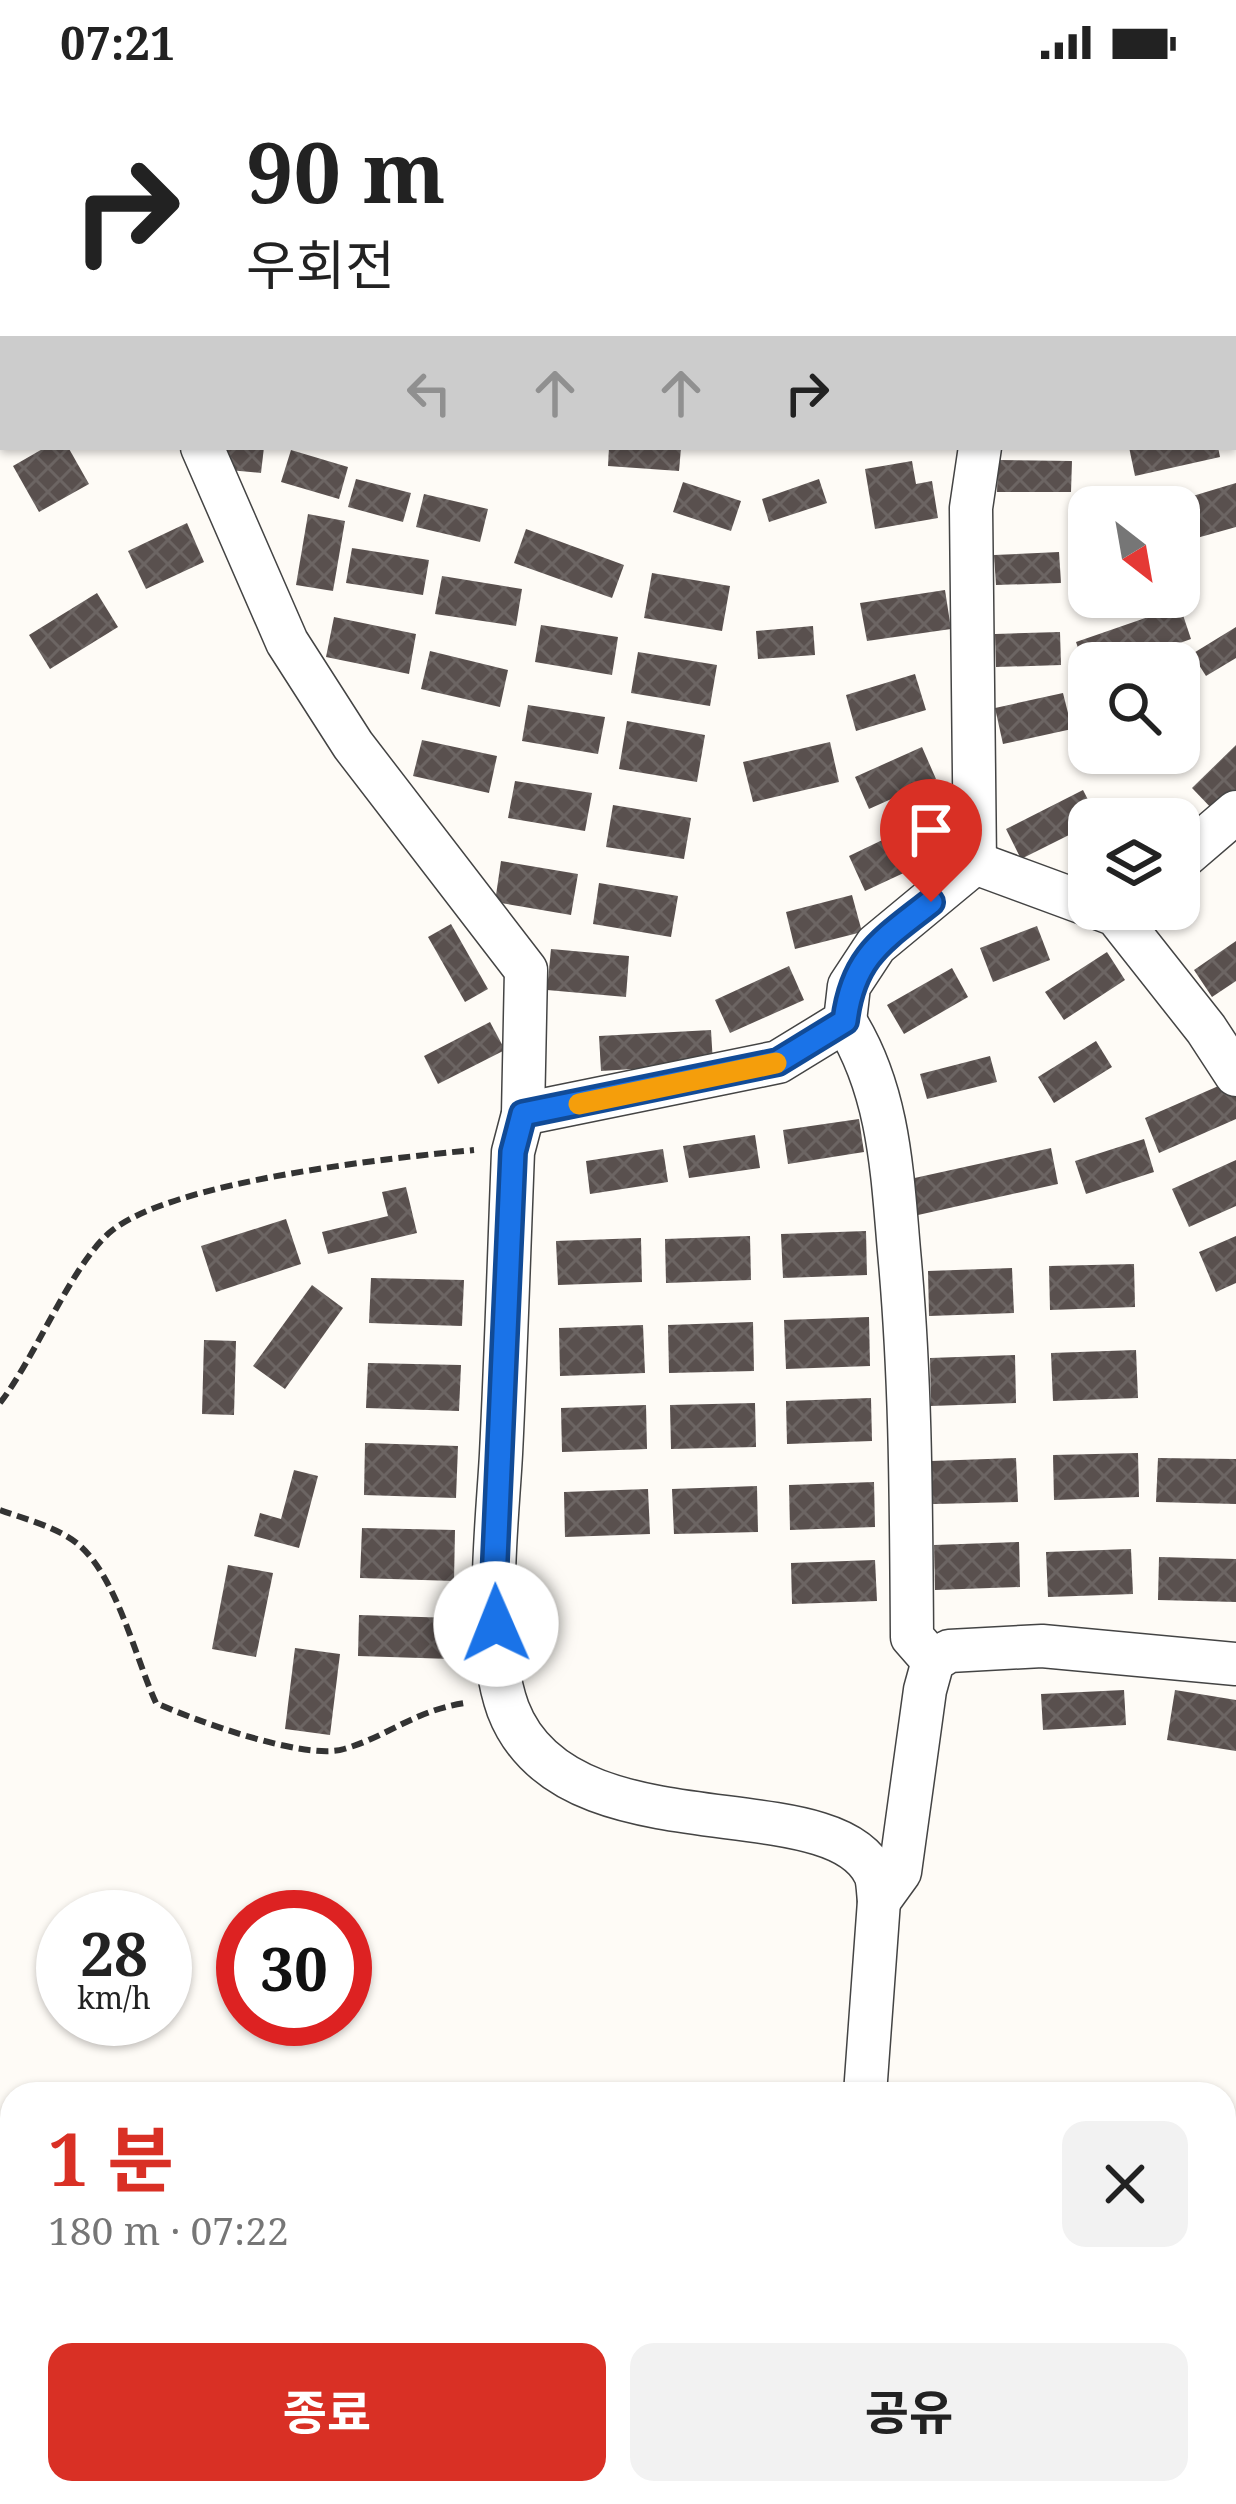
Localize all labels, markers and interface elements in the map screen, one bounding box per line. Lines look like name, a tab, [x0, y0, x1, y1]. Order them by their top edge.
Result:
text: 07:21	[60, 12, 175, 73]
text: 90 m	[246, 113, 446, 228]
icon: right	[48, 132, 204, 288]
text: 우회전	[246, 227, 395, 301]
icon: left	[396, 360, 462, 426]
icon: ahead	[522, 360, 588, 426]
icon: ahead	[648, 360, 714, 426]
icon: right	[774, 360, 840, 426]
north arrow	[1068, 486, 1200, 618]
map controls	[1068, 486, 1200, 930]
button: search	[1068, 642, 1200, 774]
pin	[880, 779, 982, 902]
icon: arrive	[898, 797, 964, 863]
button: layers	[1068, 798, 1200, 930]
position arrow	[433, 1561, 559, 1687]
speed limit sign: 30	[216, 1890, 372, 2046]
text: 28	[80, 1912, 148, 1994]
text: km/h	[77, 1977, 151, 2018]
text: 1 분	[48, 2109, 174, 2207]
button: close	[1062, 2121, 1188, 2247]
text: 180 m · 07:22	[48, 2203, 289, 2256]
button: 종료	[48, 2343, 606, 2481]
button: 공유	[630, 2343, 1188, 2481]

